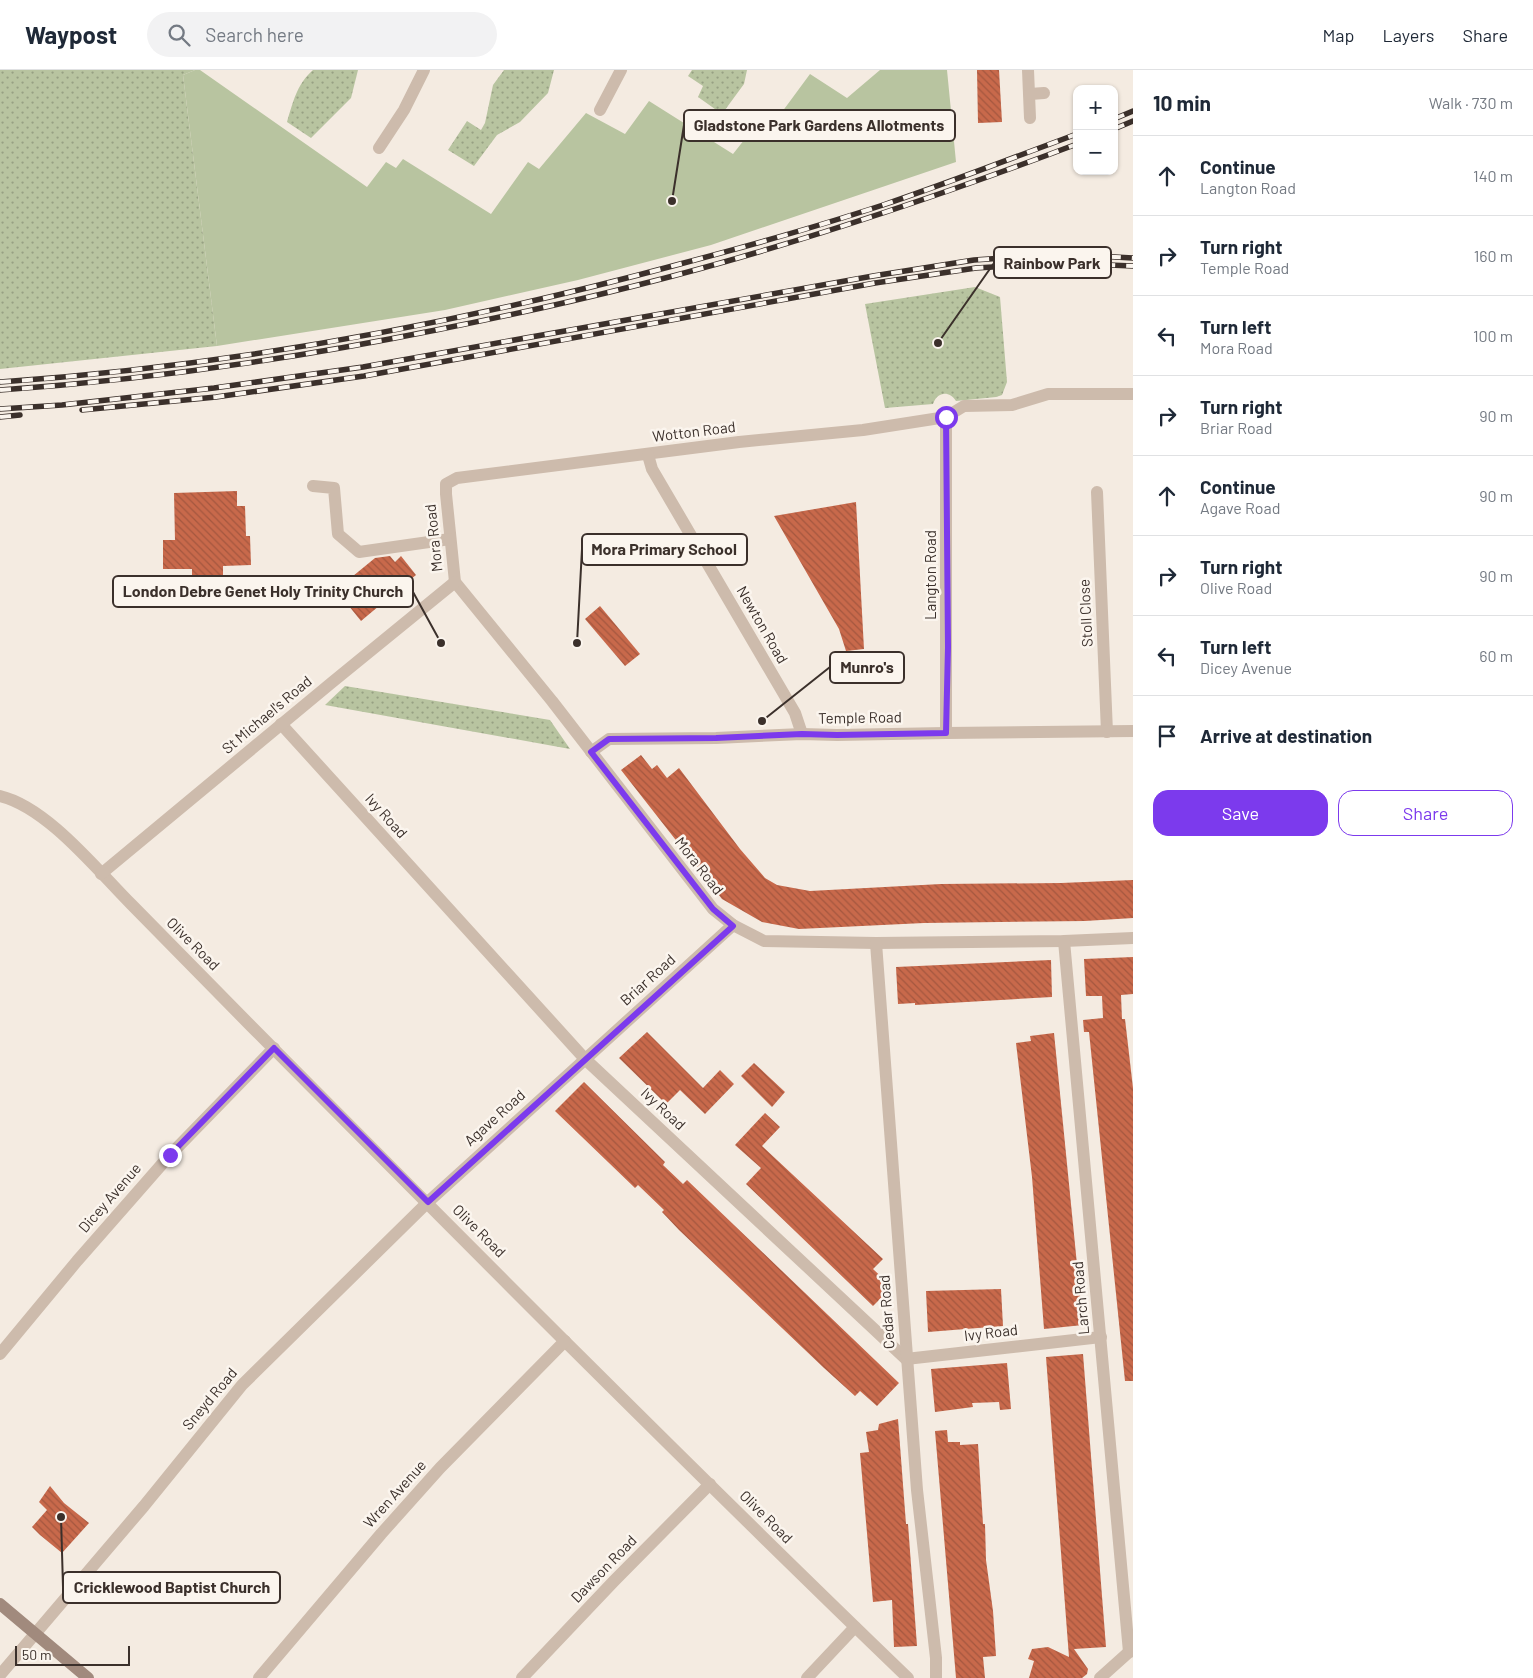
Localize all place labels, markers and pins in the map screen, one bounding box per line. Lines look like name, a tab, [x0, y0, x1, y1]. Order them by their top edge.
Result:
callout: Gladstone Park Gardens Allotments	[684, 110, 955, 141]
callout: Rainbow Park	[994, 247, 1111, 278]
callout: Mora Primary School	[582, 534, 747, 565]
callout: London Debre Genet Holy Trinity Church	[113, 576, 413, 607]
callout: Munro's	[830, 652, 904, 683]
callout: Cricklewood Baptist Church	[63, 1572, 280, 1603]

